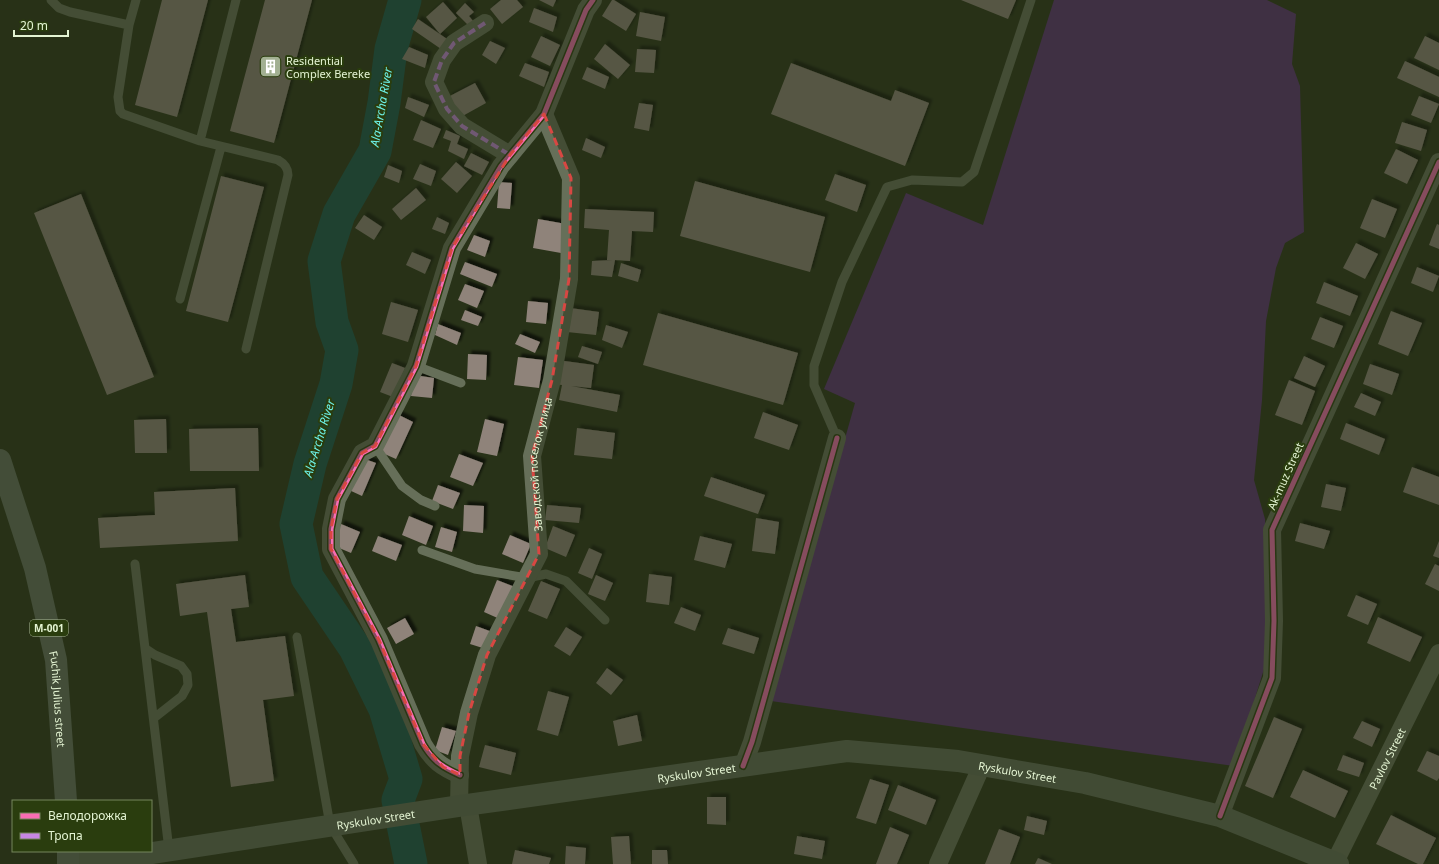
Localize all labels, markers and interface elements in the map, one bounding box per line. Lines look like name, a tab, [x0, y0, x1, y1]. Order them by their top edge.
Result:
scale bar	[14, 12, 68, 38]
text: 20 m	[20, 17, 48, 34]
building icon: Residential Complex Bereke	[258, 53, 284, 79]
place label: Residential Complex Bereke	[286, 53, 370, 81]
water label: Ala-Archa River	[365, 65, 397, 149]
street label: Заводской поселок улица	[524, 395, 555, 532]
water label: Ala-Archa River	[299, 396, 339, 480]
street label: Ak-muz Street	[1263, 440, 1307, 512]
road number: М-001	[30, 620, 68, 636]
street label: Fuchik Julius street	[47, 649, 70, 748]
street label: Pavlov Street	[1365, 725, 1408, 792]
street label: Ryskulov Street	[977, 757, 1058, 785]
street label: Ryskulov Street	[656, 759, 736, 785]
legend	[12, 800, 152, 852]
street label: Ryskulov Street	[335, 805, 416, 832]
text: Велодорожка	[48, 807, 127, 824]
text: Тропа	[48, 827, 83, 844]

